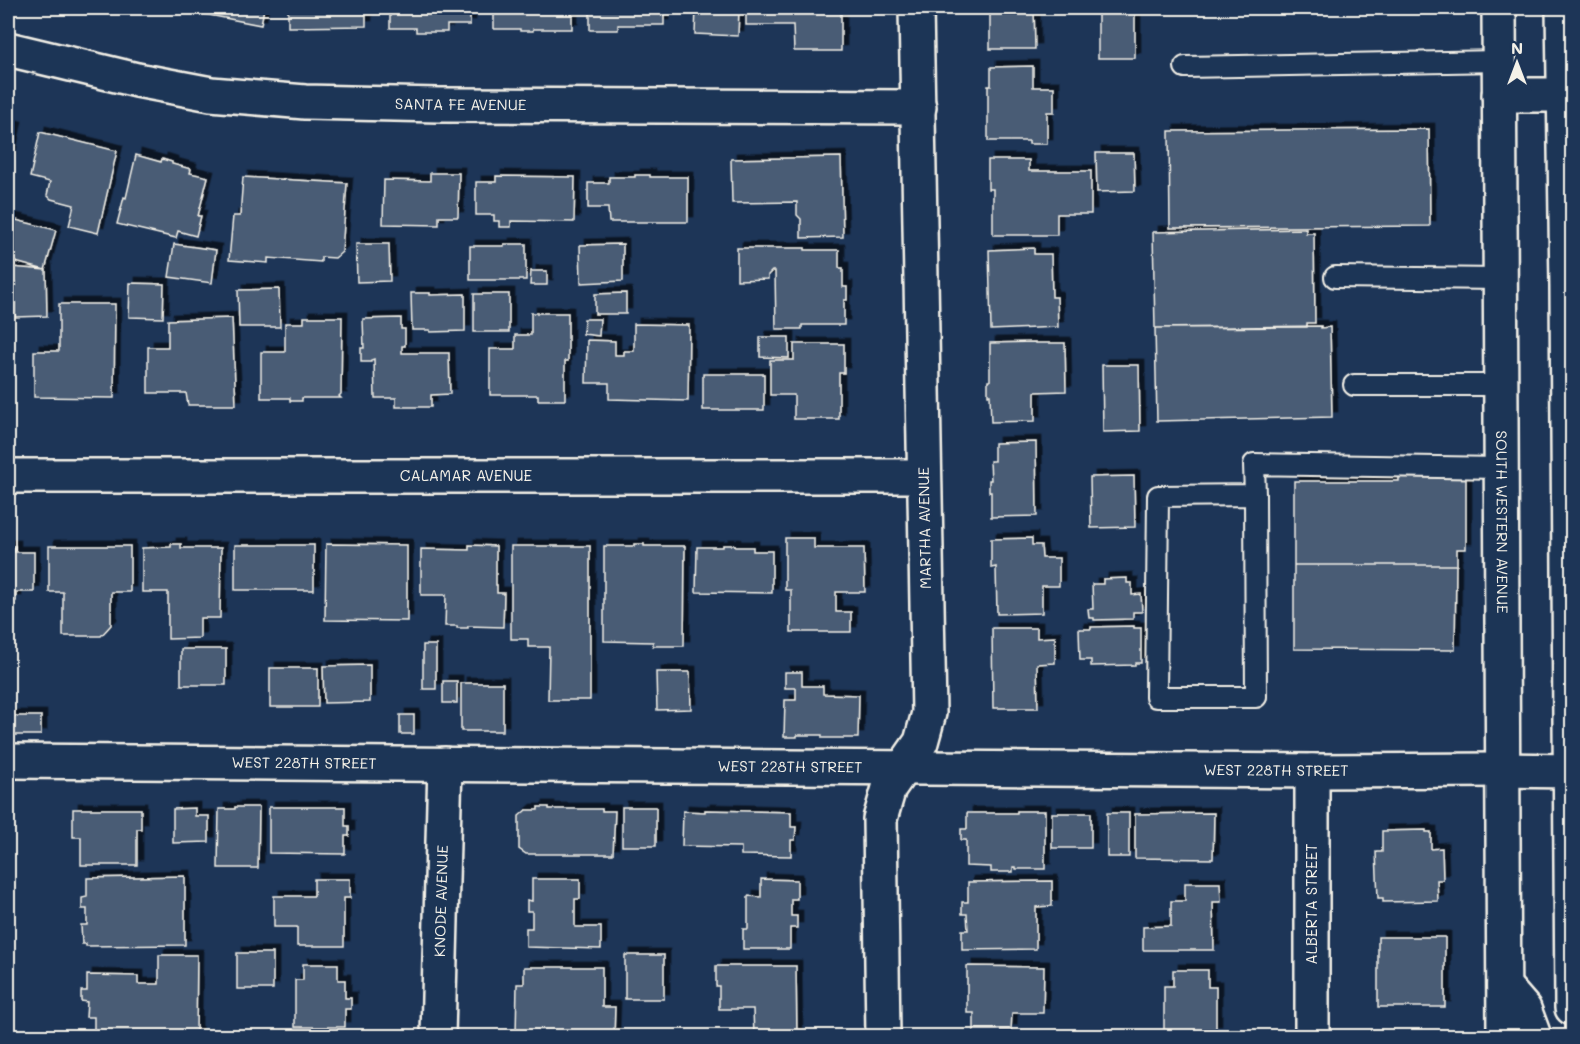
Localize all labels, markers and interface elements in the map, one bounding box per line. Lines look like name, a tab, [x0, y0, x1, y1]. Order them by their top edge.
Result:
north arrow	[1487, 33, 1547, 93]
text: N	[1511, 37, 1523, 58]
street label: SANTA FE AVENUE	[395, 93, 527, 114]
street label: SOUTH WESTERN AVENUE	[1492, 430, 1513, 614]
street label: CALAMAR AVENUE	[400, 465, 533, 485]
street label: MARTHA AVENUE	[913, 466, 935, 589]
street label: WEST 228TH STREET	[231, 752, 377, 773]
street label: WEST 228TH STREET	[717, 755, 863, 777]
street label: WEST 228TH STREET	[1203, 759, 1349, 780]
street label: ALBERTA STREET	[1301, 843, 1321, 965]
street label: KNODE AVENUE	[429, 844, 452, 957]

